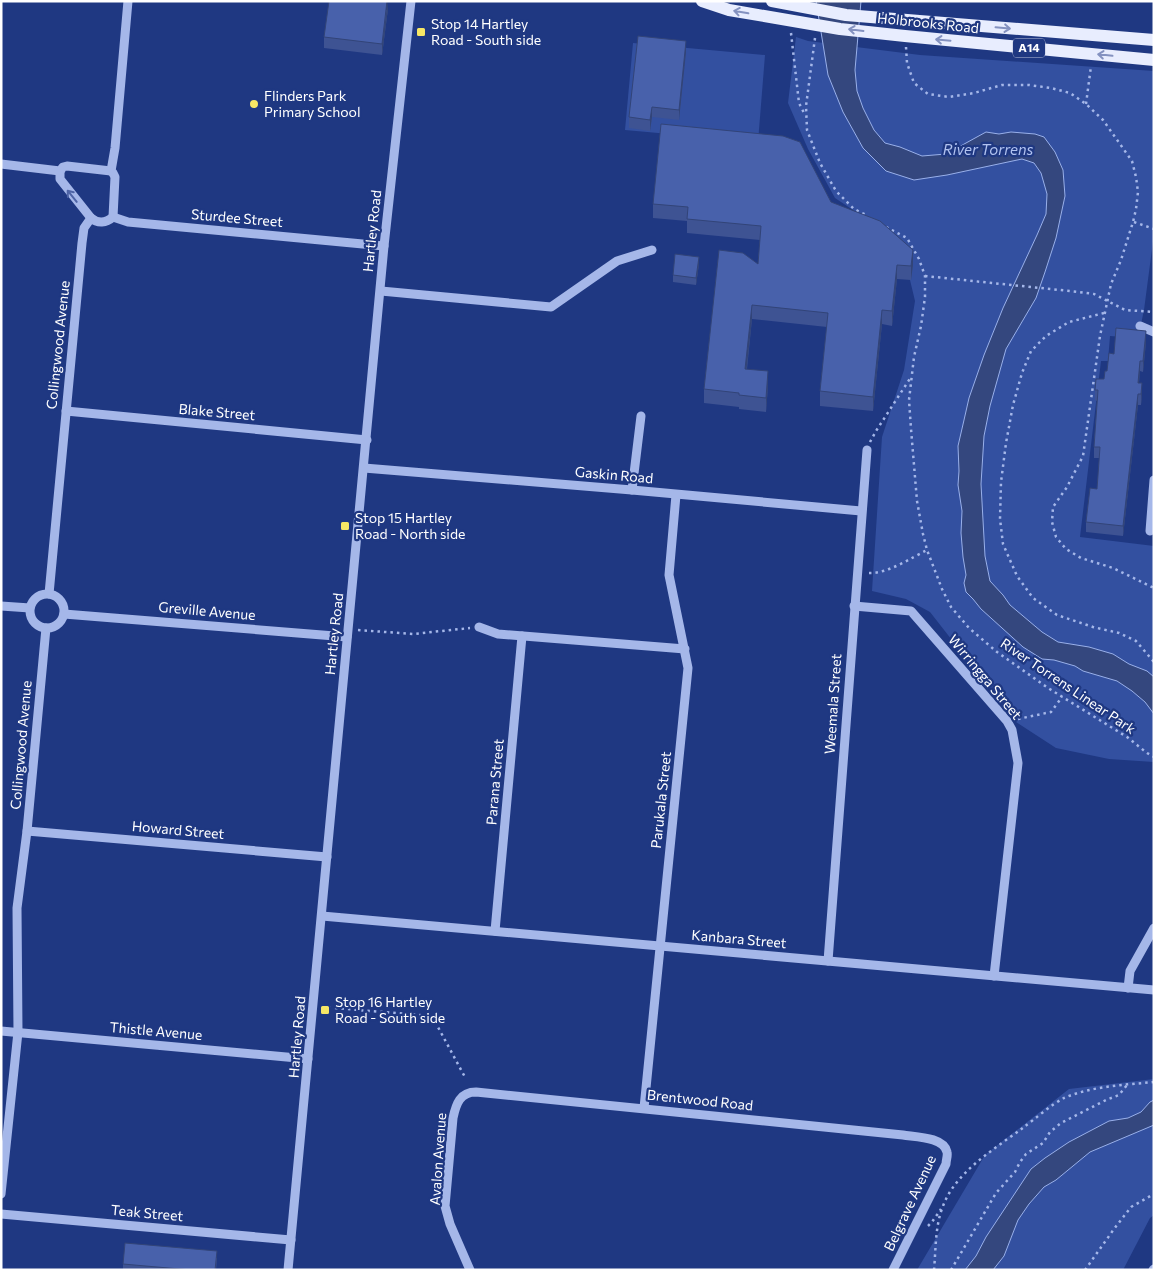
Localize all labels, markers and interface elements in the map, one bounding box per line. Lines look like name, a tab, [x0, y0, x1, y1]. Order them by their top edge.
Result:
one-way arrow	[733, 6, 749, 16]
street label: Holbrooks Road	[876, 9, 980, 36]
place label: Stop 14 Hartley Road - South side	[431, 15, 541, 48]
one-way arrow	[995, 23, 1011, 33]
one-way arrow	[848, 25, 864, 35]
marker: Stop 14 Hartley Road - South side	[415, 26, 427, 38]
one-way arrow	[936, 35, 952, 44]
road number: A14	[1013, 38, 1045, 58]
one-way arrow	[1098, 50, 1114, 60]
place label: Flinders Park Primary School	[264, 87, 360, 120]
marker: Flinders Park Primary School	[248, 98, 260, 110]
water label: River Torrens	[943, 140, 1034, 158]
one-way arrow	[67, 189, 78, 202]
street label: Hartley Road	[359, 189, 384, 273]
street label: Sturdee Street	[190, 205, 284, 230]
street label: Collingwood Avenue	[42, 280, 73, 410]
street label: Blake Street	[178, 400, 256, 423]
street label: Gaskin Road	[574, 463, 654, 486]
place label: Stop 15 Hartley Road - North side	[355, 509, 465, 542]
marker: Stop 15 Hartley Road - North side	[339, 520, 351, 532]
street label: Hartley Road	[321, 592, 346, 676]
street label: Greville Avenue	[158, 598, 256, 623]
street label: Wirringga Street	[945, 631, 1026, 723]
street label: River Torrens Linear Park	[998, 634, 1139, 737]
street label: Weemala Street	[821, 653, 845, 755]
street label: Collingwood Avenue	[6, 680, 35, 810]
street label: Parana Street	[482, 738, 507, 826]
street label: Parukala Street	[647, 750, 674, 849]
street label: Howard Street	[131, 817, 225, 842]
street label: Kanbara Street	[691, 926, 788, 951]
place label: Stop 16 Hartley Road - South side	[335, 993, 445, 1026]
street label: Hartley Road	[284, 995, 309, 1079]
marker: Stop 16 Hartley Road - South side	[319, 1004, 331, 1016]
street label: Thistle Avenue	[109, 1018, 203, 1043]
street label: Brentwood Road	[646, 1085, 754, 1114]
street label: Avalon Avenue	[426, 1112, 449, 1206]
street label: Belgrave Avenue	[880, 1152, 939, 1253]
street label: Teak Street	[110, 1201, 184, 1224]

